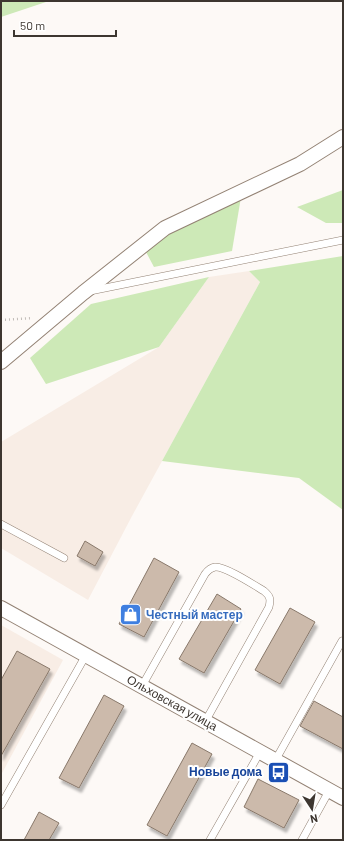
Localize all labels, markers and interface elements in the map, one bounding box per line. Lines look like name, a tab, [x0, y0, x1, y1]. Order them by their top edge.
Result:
scale bar	[14, 12, 116, 38]
text: 50 m	[20, 18, 45, 32]
shop icon: Честный мастер	[118, 602, 144, 628]
place label: Честный мастер	[146, 607, 243, 622]
street label: Ольховская улица	[124, 671, 220, 734]
bus stop icon: Новые дома	[265, 759, 291, 785]
place label: Новые дома	[189, 764, 262, 779]
north arrow	[292, 789, 332, 829]
text: N	[309, 812, 319, 826]

